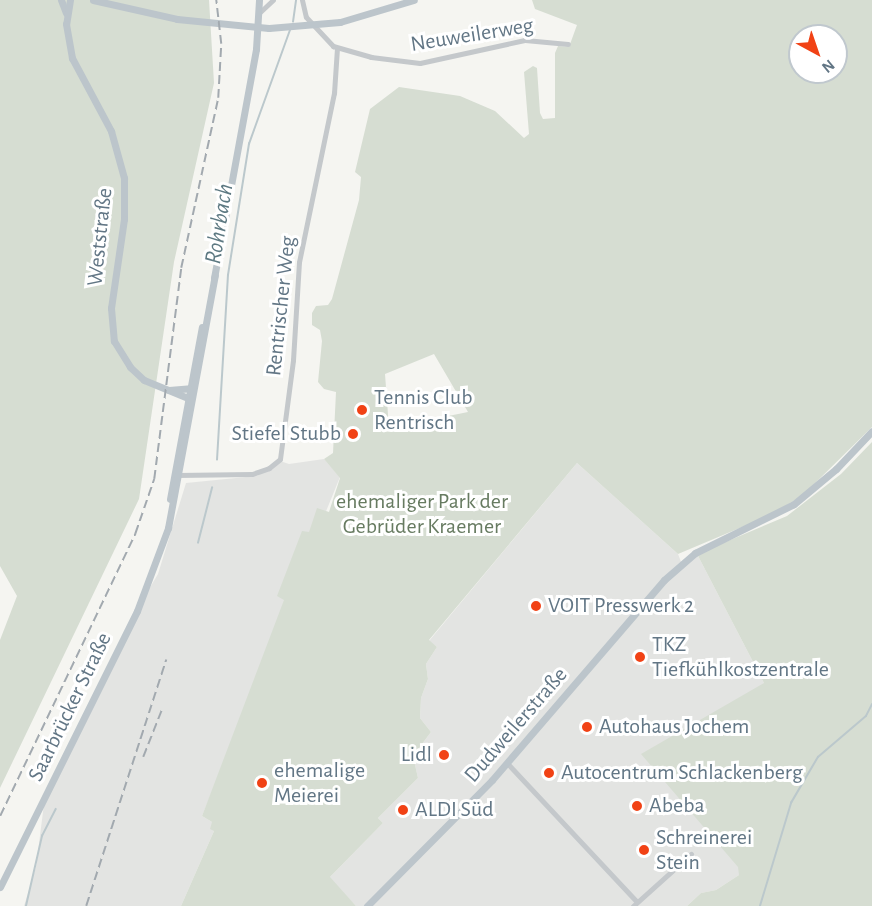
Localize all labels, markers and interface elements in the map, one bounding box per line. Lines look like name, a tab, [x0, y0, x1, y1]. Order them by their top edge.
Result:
street label: Neuweilerweg	[409, 12, 535, 58]
north arrow	[788, 24, 848, 84]
text: N	[819, 57, 838, 76]
water label: Rohrbach	[199, 182, 241, 266]
street label: Weststraße	[82, 187, 118, 287]
street label: Rentrischer Weg	[261, 235, 301, 377]
place label: Tennis Club Rentrisch	[374, 384, 472, 436]
marker: Tennis Club Rentrisch	[355, 403, 369, 417]
place label: Stiefel Stubb	[231, 421, 341, 447]
marker: Stiefel Stubb	[346, 427, 360, 441]
park label: ehemaliger Park der Gebrüder Kraemer	[336, 488, 508, 540]
place label: VOIT Presswerk 2	[548, 593, 694, 619]
marker: VOIT Presswerk 2	[529, 599, 543, 613]
street label: Saarbrücker Straße	[23, 628, 117, 786]
place label: TKZ Tiefkühlkostzentrale	[652, 631, 829, 682]
marker: TKZ Tiefkühlkostzentrale	[633, 650, 647, 664]
street label: Dudweilerstraße	[459, 662, 573, 788]
place label: Autohaus Jochem	[599, 714, 749, 740]
marker: Autohaus Jochem	[580, 720, 594, 734]
place label: Lidl	[401, 742, 432, 768]
marker: Lidl	[437, 748, 451, 762]
place label: ehemalige Meierei	[274, 757, 365, 808]
place label: Autocentrum Schlackenberg	[561, 760, 803, 786]
marker: Autocentrum Schlackenberg	[542, 766, 556, 780]
marker: ehemalige Meierei	[255, 776, 269, 790]
place label: Abeba	[649, 793, 705, 819]
place label: ALDI Süd	[415, 797, 494, 823]
marker: Abeba	[630, 799, 644, 813]
marker: ALDI Süd	[396, 803, 410, 817]
place label: Schreinerei Stein	[656, 824, 752, 876]
marker: Schreinerei Stein	[637, 843, 651, 857]

